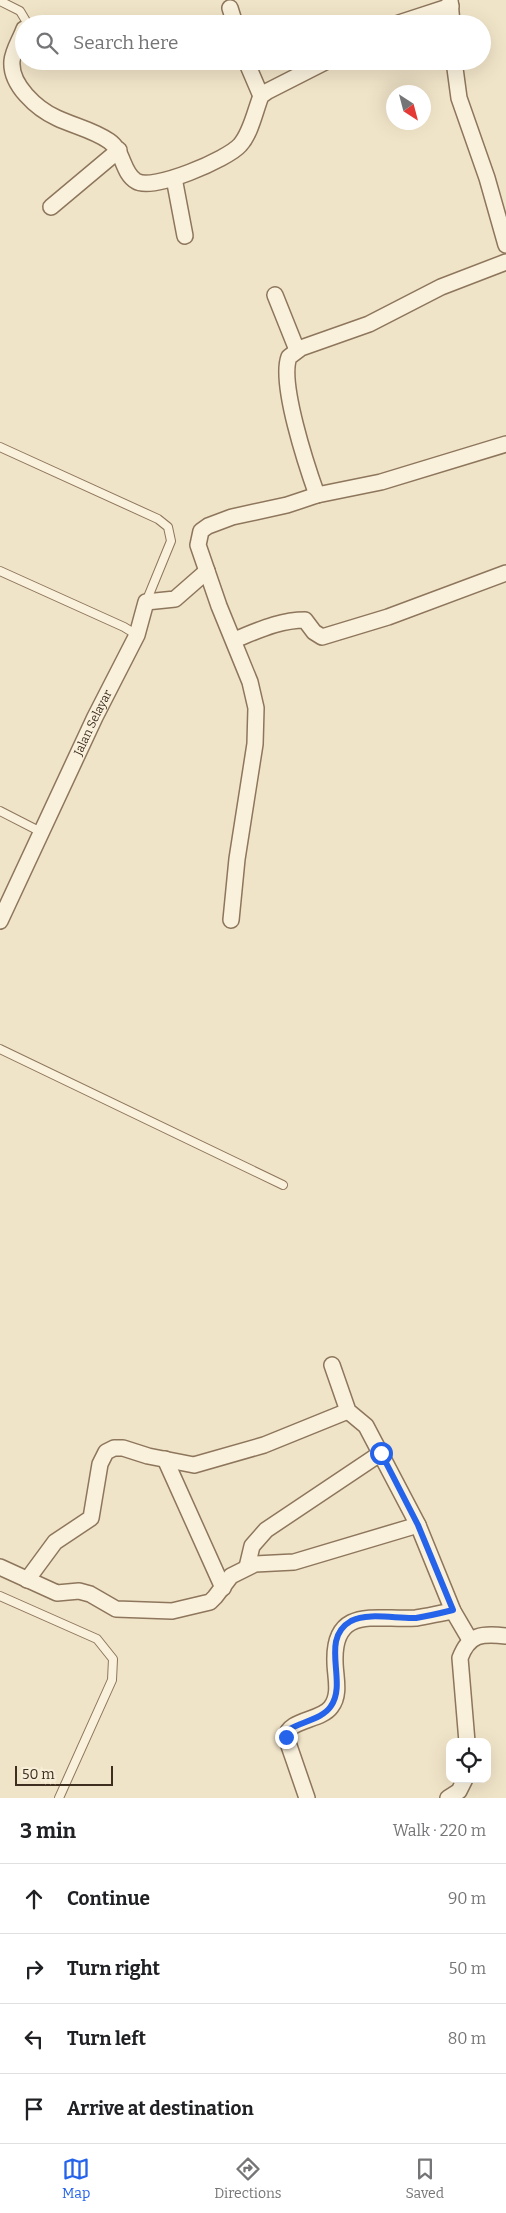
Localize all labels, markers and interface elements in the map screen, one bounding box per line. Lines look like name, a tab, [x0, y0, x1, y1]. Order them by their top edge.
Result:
search box	[15, 15, 491, 70]
icon: search	[33, 29, 61, 57]
text: Search here	[73, 31, 178, 54]
north arrow	[386, 85, 431, 130]
street label: Jalan Selayar	[71, 687, 115, 759]
route start	[370, 1442, 393, 1465]
route end	[275, 1726, 298, 1749]
map controls	[446, 1738, 491, 1783]
button: locate	[446, 1738, 491, 1783]
scale bar	[15, 1763, 112, 1786]
text: 50 m	[22, 1766, 55, 1783]
text: 3 min	[20, 1818, 76, 1844]
text: Walk · 220 m	[393, 1821, 486, 1840]
icon: ahead	[20, 1885, 48, 1913]
text: Continue	[67, 1887, 150, 1910]
text: 90 m	[448, 1889, 486, 1908]
icon: right	[20, 1955, 48, 1983]
text: Turn right	[67, 1957, 160, 1980]
text: 50 m	[449, 1959, 486, 1978]
icon: left	[20, 2025, 48, 2053]
text: Turn left	[67, 2027, 146, 2050]
text: 80 m	[448, 2029, 486, 2048]
icon: arrive	[20, 2095, 48, 2123]
text: Arrive at destination	[67, 2097, 254, 2120]
tab: Map	[62, 2155, 90, 2202]
tab: Directions	[214, 2155, 282, 2202]
tab: Saved	[406, 2155, 444, 2202]

